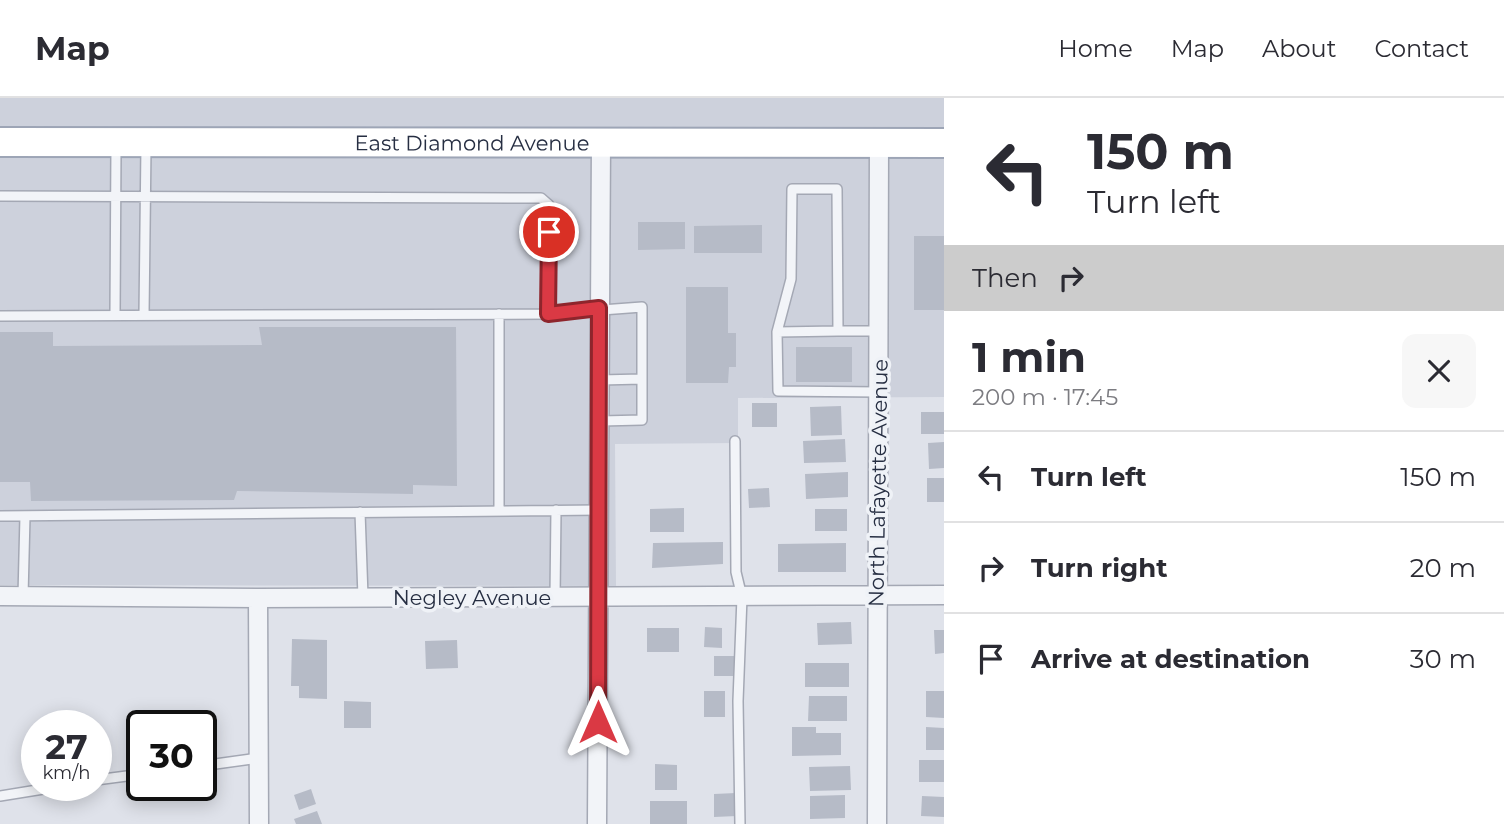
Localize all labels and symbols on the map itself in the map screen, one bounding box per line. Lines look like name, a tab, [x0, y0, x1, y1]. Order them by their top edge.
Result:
street label: East Diamond Avenue	[355, 130, 589, 155]
pin	[519, 202, 579, 262]
street label: North Lafayette Avenue	[863, 359, 893, 607]
street label: Negley Avenue	[393, 585, 551, 610]
position arrow	[561, 685, 635, 759]
speed limit sign: 30	[126, 710, 217, 801]

